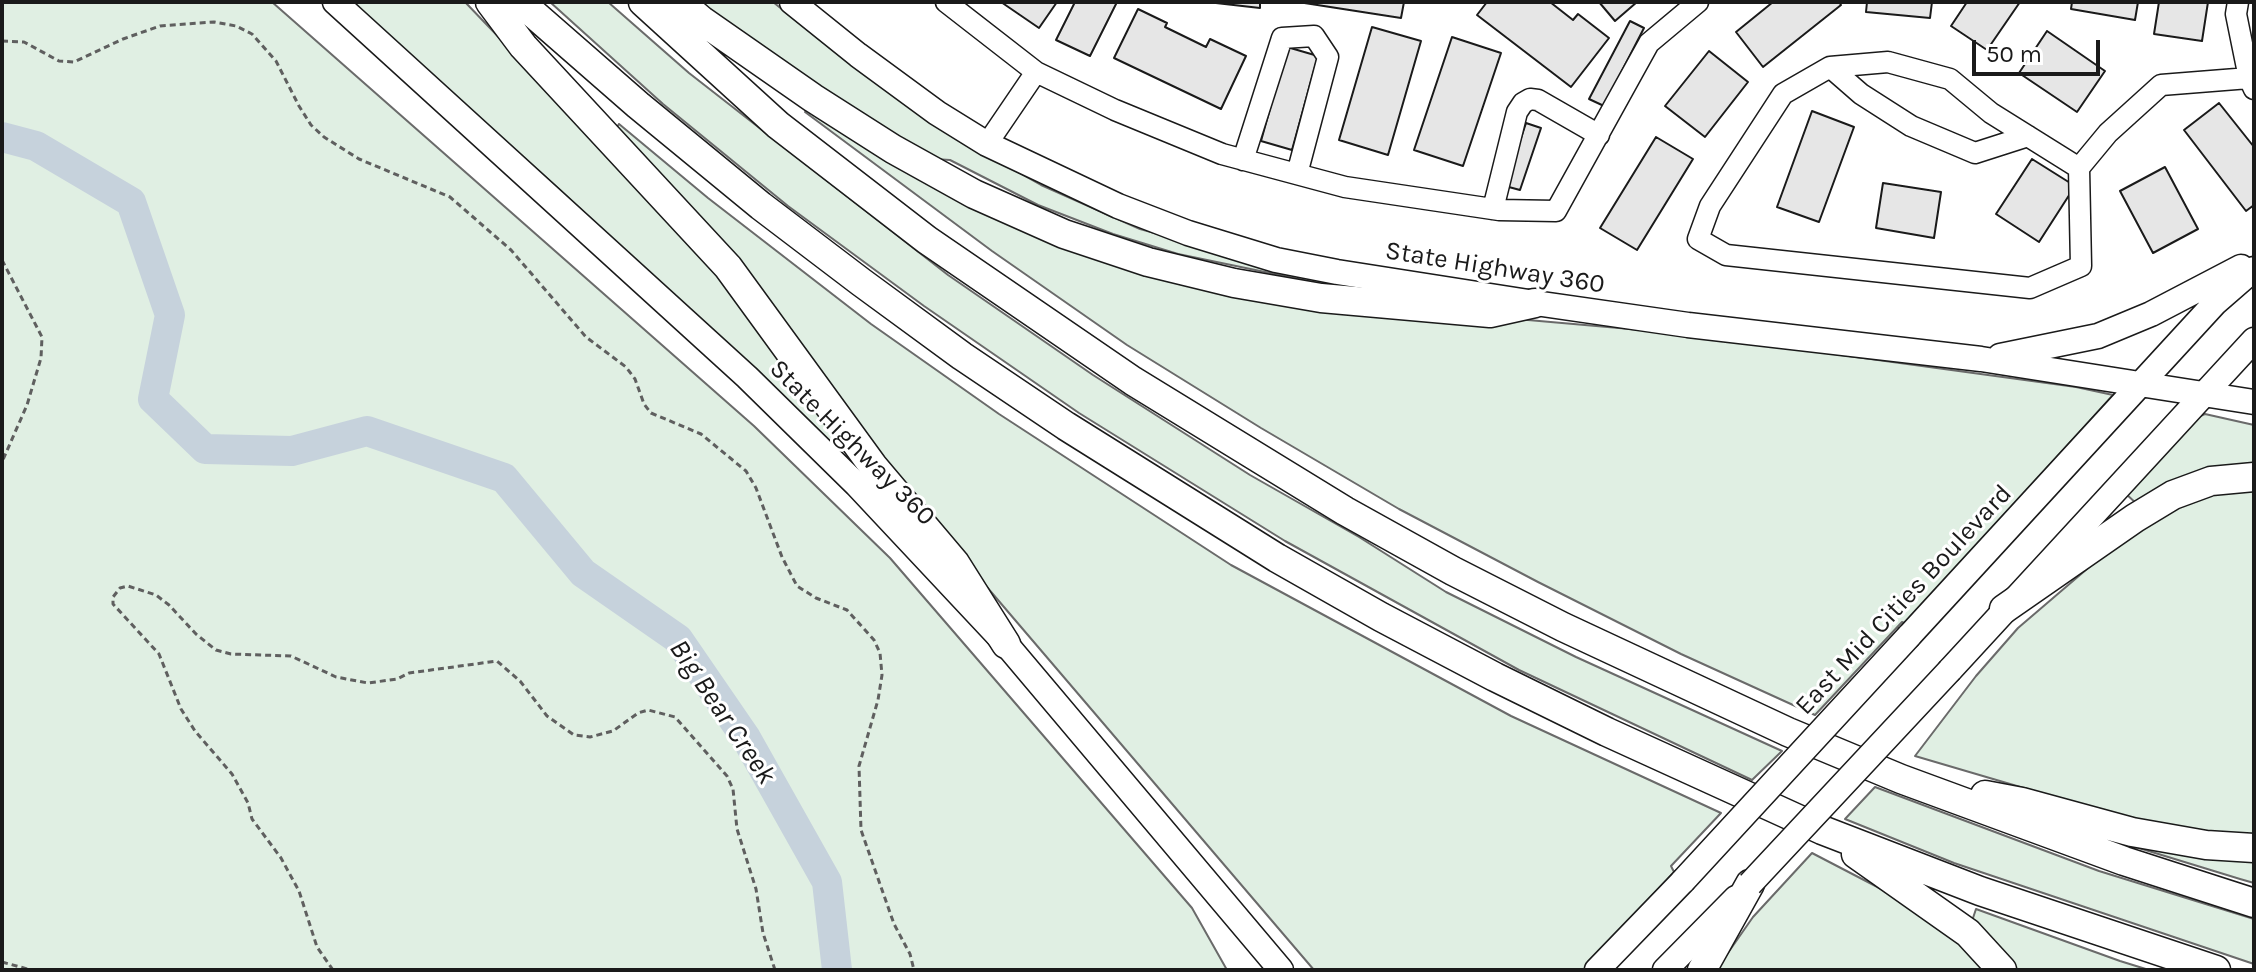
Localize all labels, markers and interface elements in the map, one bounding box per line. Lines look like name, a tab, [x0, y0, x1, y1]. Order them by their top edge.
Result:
scale bar	[1976, 24, 2104, 74]
text: 50 m	[1986, 40, 2042, 68]
street label: State Highway 360	[1383, 235, 1607, 301]
street label: State Highway 360	[763, 354, 941, 532]
street label: East Mid Cities Boulevard	[1789, 478, 2019, 722]
water label: Big Bear Creek	[661, 633, 783, 791]

